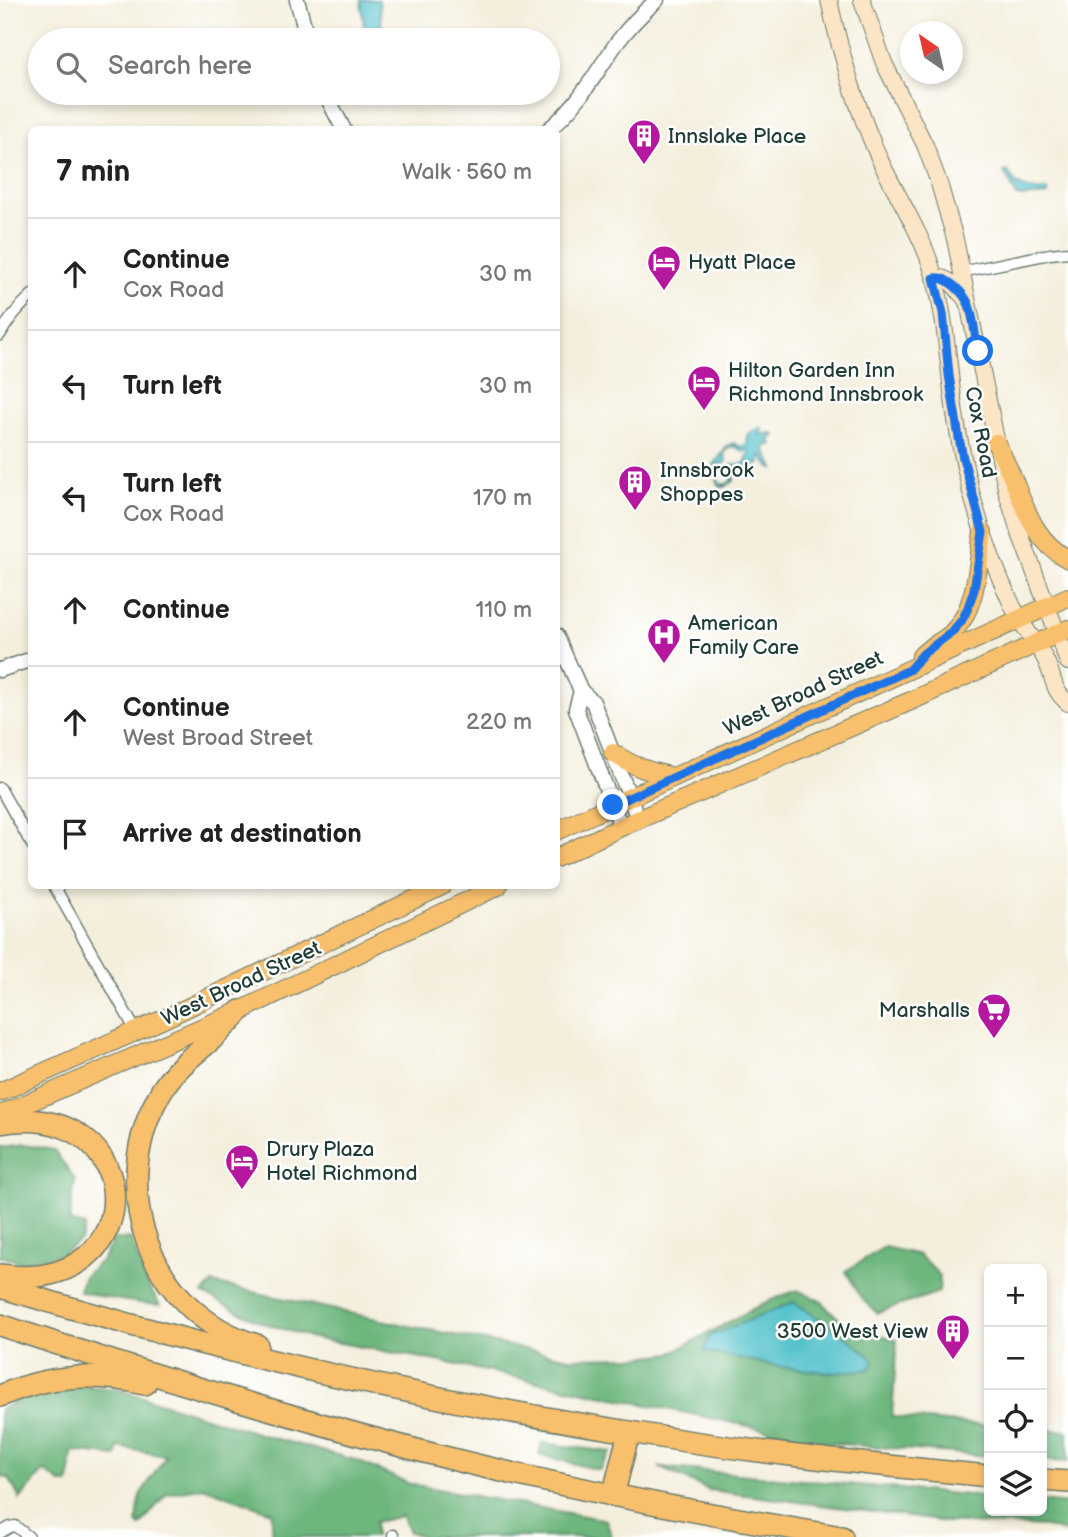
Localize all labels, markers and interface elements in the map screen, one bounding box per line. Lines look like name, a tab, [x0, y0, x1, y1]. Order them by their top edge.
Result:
north arrow	[900, 21, 963, 84]
search box	[28, 28, 560, 105]
icon: search	[52, 48, 90, 86]
text: Search here	[108, 51, 252, 82]
building icon: Innslake Place	[625, 117, 663, 166]
place label: Innslake Place	[668, 124, 806, 149]
text: 7 min	[56, 154, 130, 190]
text: Walk · 560 m	[402, 158, 532, 186]
hotel icon: Hyatt Place	[645, 243, 683, 292]
text: Continue	[123, 245, 230, 276]
place label: Hyatt Place	[688, 250, 796, 275]
icon: ahead	[56, 255, 94, 293]
text: 30 m	[479, 260, 532, 288]
text: Cox Road	[123, 276, 224, 304]
route start	[962, 335, 993, 366]
place label: Hilton Garden Inn Richmond Innsbrook	[728, 358, 924, 407]
hotel icon: Hilton Garden Inn Richmond Innsbrook	[685, 363, 723, 412]
icon: left	[56, 367, 94, 405]
text: Turn left	[123, 371, 222, 402]
text: 30 m	[479, 372, 532, 400]
street label: Cox Road	[959, 384, 1002, 480]
place label: Innsbrook Shoppes	[660, 458, 754, 507]
building icon: Innsbrook Shoppes	[616, 463, 654, 512]
text: Turn left	[123, 469, 222, 500]
icon: left	[56, 479, 94, 517]
text: 170 m	[473, 484, 532, 512]
text: Cox Road	[123, 500, 224, 528]
icon: ahead	[56, 591, 94, 629]
text: Continue	[123, 595, 230, 626]
text: 110 m	[475, 596, 532, 624]
place label: American Family Care	[688, 611, 799, 660]
hospital icon: American Family Care	[645, 616, 683, 665]
street label: West Broad Street	[719, 645, 887, 741]
text: Continue	[123, 693, 230, 724]
icon: ahead	[56, 703, 94, 741]
text: 220 m	[466, 708, 532, 736]
text: West Broad Street	[123, 724, 313, 752]
route end	[597, 789, 628, 820]
icon: arrive	[56, 815, 94, 853]
text: Arrive at destination	[123, 819, 362, 850]
street label: West Broad Street	[157, 935, 325, 1031]
supermarket icon: Marshalls	[975, 991, 1013, 1040]
place label: Marshalls	[879, 998, 970, 1023]
place label: Drury Plaza Hotel Richmond	[266, 1137, 417, 1186]
hotel icon: Drury Plaza Hotel Richmond	[223, 1142, 261, 1191]
map controls	[984, 1264, 1047, 1516]
button: +	[984, 1264, 1047, 1327]
building icon: 3500 West View	[934, 1312, 972, 1361]
place label: 3500 West View	[777, 1319, 928, 1344]
button: −	[984, 1327, 1047, 1390]
button: locate	[984, 1390, 1047, 1453]
button: layers	[984, 1453, 1047, 1516]

